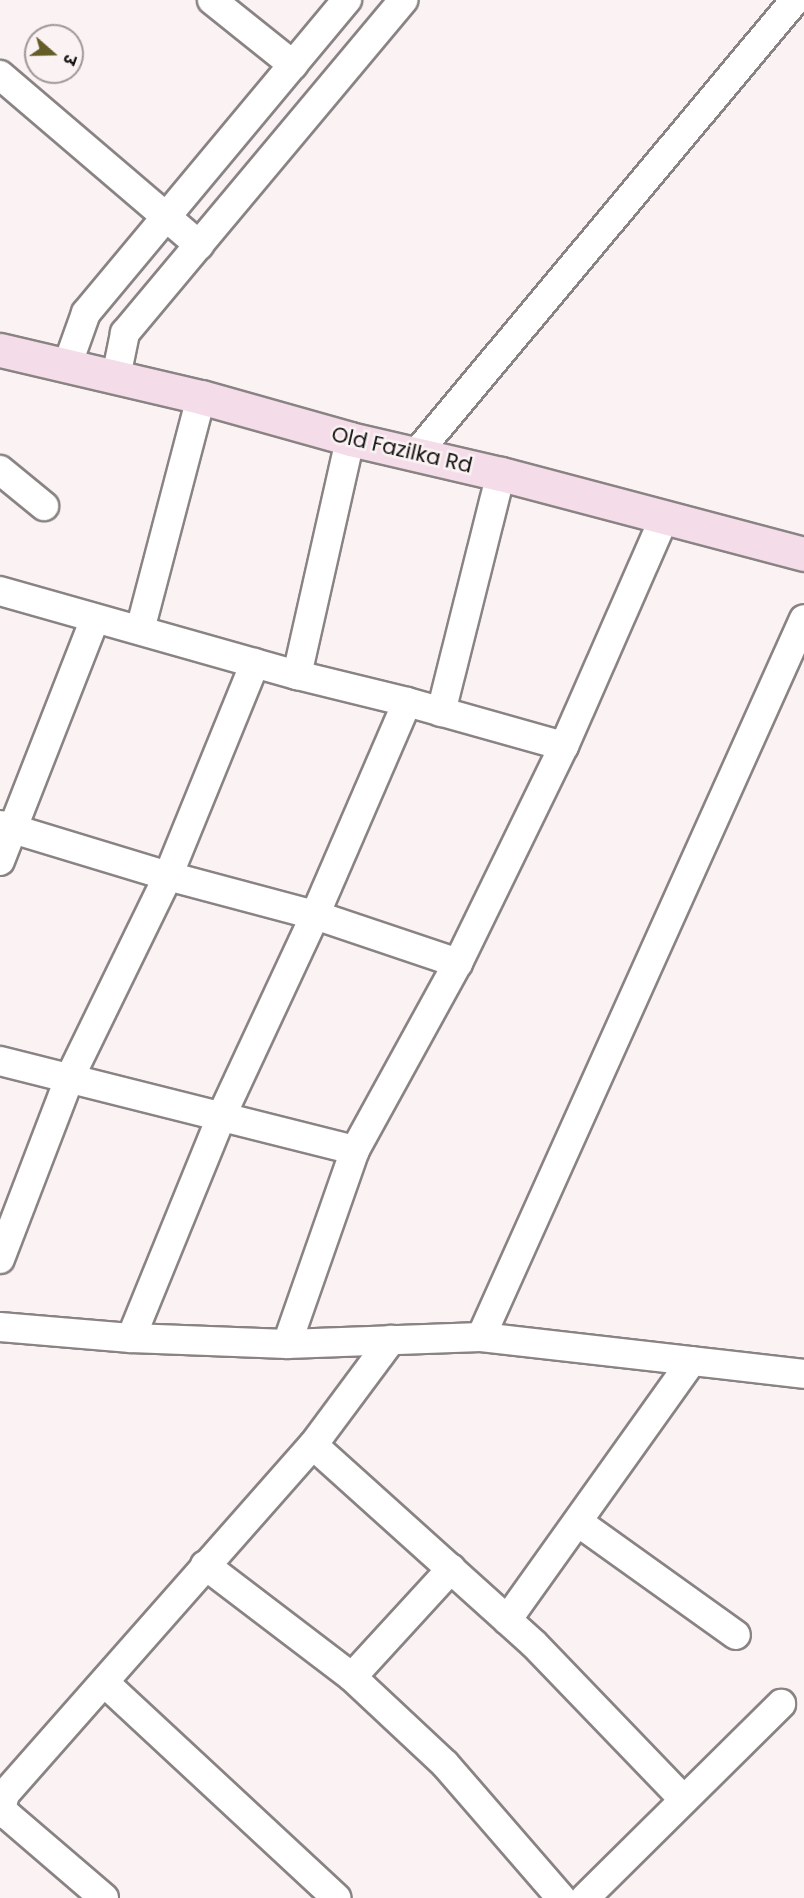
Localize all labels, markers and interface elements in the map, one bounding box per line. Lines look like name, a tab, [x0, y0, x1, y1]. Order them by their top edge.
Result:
north arrow	[24, 24, 84, 84]
text: उ	[57, 51, 82, 68]
street label: Old Fazilka Rd	[329, 422, 475, 478]

